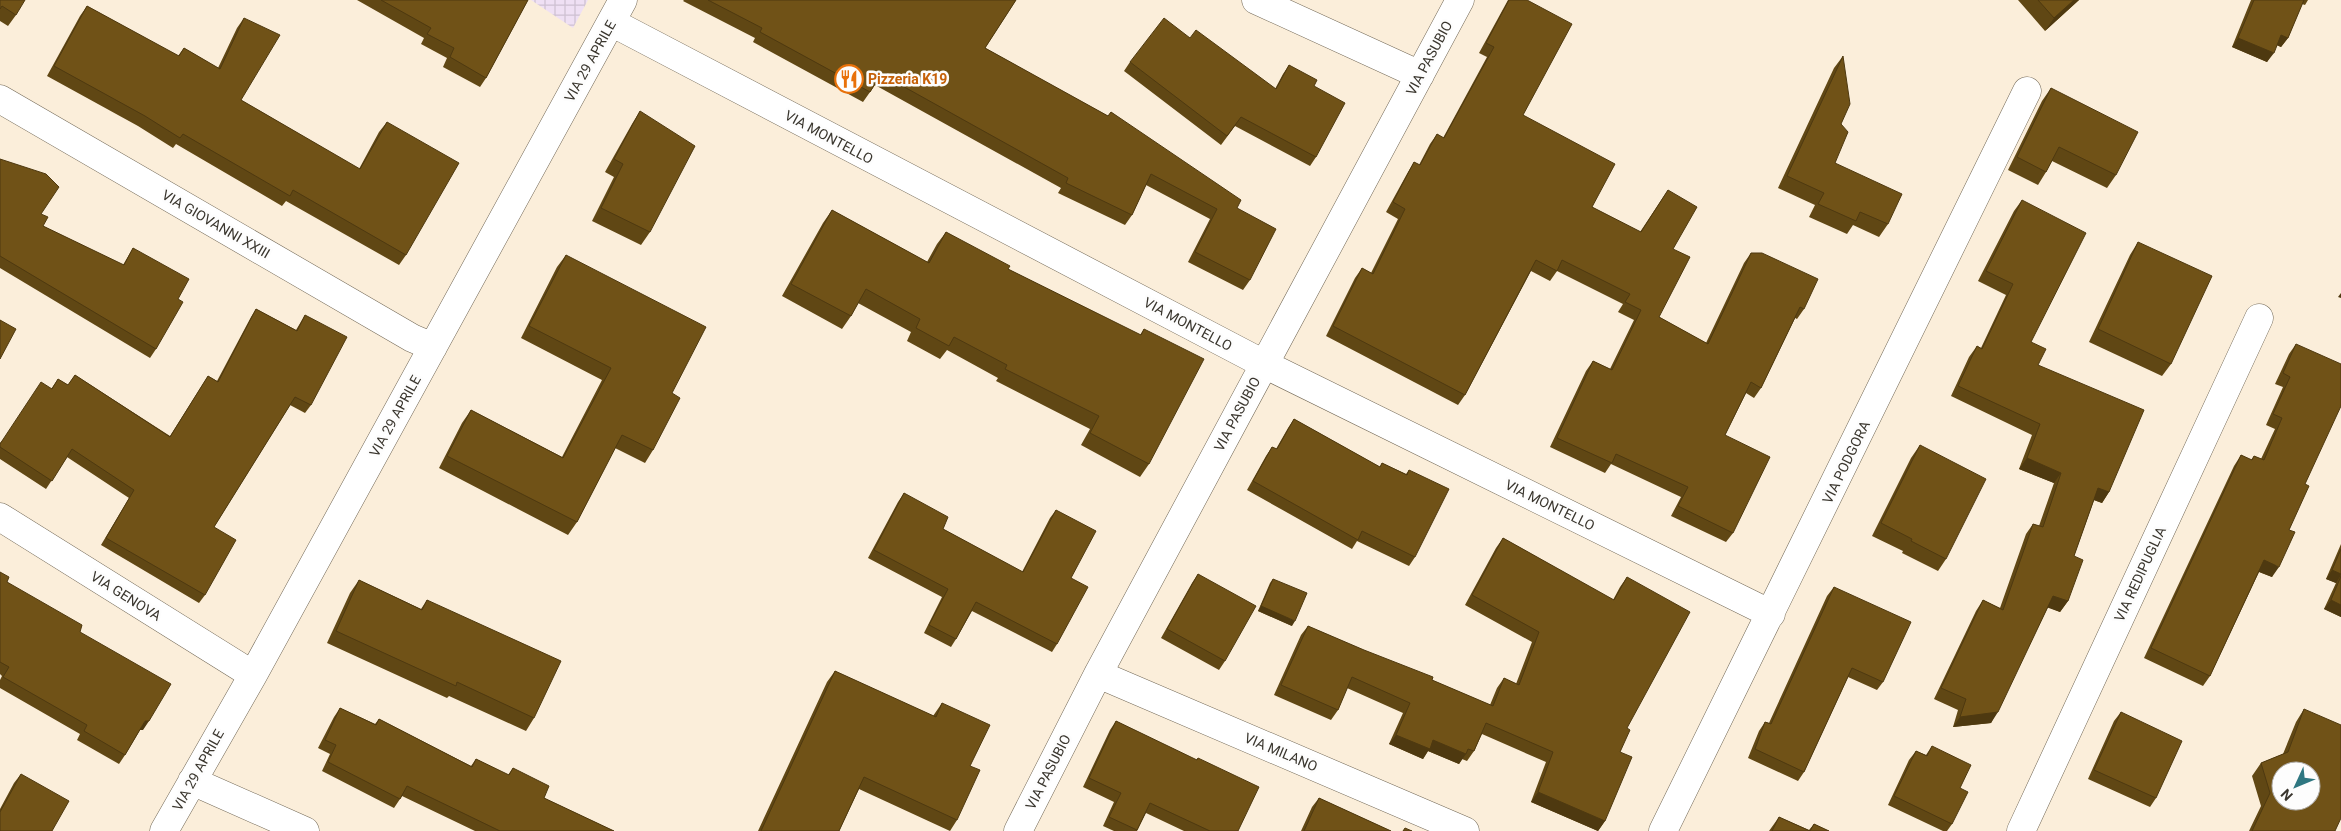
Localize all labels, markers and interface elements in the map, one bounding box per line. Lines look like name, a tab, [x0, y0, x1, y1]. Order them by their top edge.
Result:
street label: VIA 29 APRILE	[561, 17, 619, 104]
street label: VIA PASUBIO	[1403, 18, 1455, 98]
restaurant icon: Pizzeria K19	[834, 64, 864, 94]
place label: Pizzeria K19	[868, 71, 947, 87]
street label: VIA MONTELLO	[782, 107, 876, 167]
street label: VIA GIOVANNI XXIII	[159, 187, 273, 261]
street label: VIA MONTELLO	[1141, 294, 1235, 354]
street label: VIA 29 APRILE	[366, 372, 424, 459]
street label: VIA PASUBIO	[1211, 374, 1263, 454]
street label: VIA PODGORA	[1819, 418, 1873, 506]
street label: VIA MONTELLO	[1503, 476, 1597, 534]
street label: VIA REDIPUGLIA	[2111, 524, 2169, 624]
street label: VIA GENOVA	[88, 568, 164, 624]
street label: VIA 29 APRILE	[169, 726, 227, 813]
street label: VIA MILANO	[1242, 729, 1320, 775]
street label: VIA PASUBIO	[1022, 732, 1074, 812]
north arrow	[2271, 761, 2321, 811]
text: N	[2277, 786, 2296, 804]

